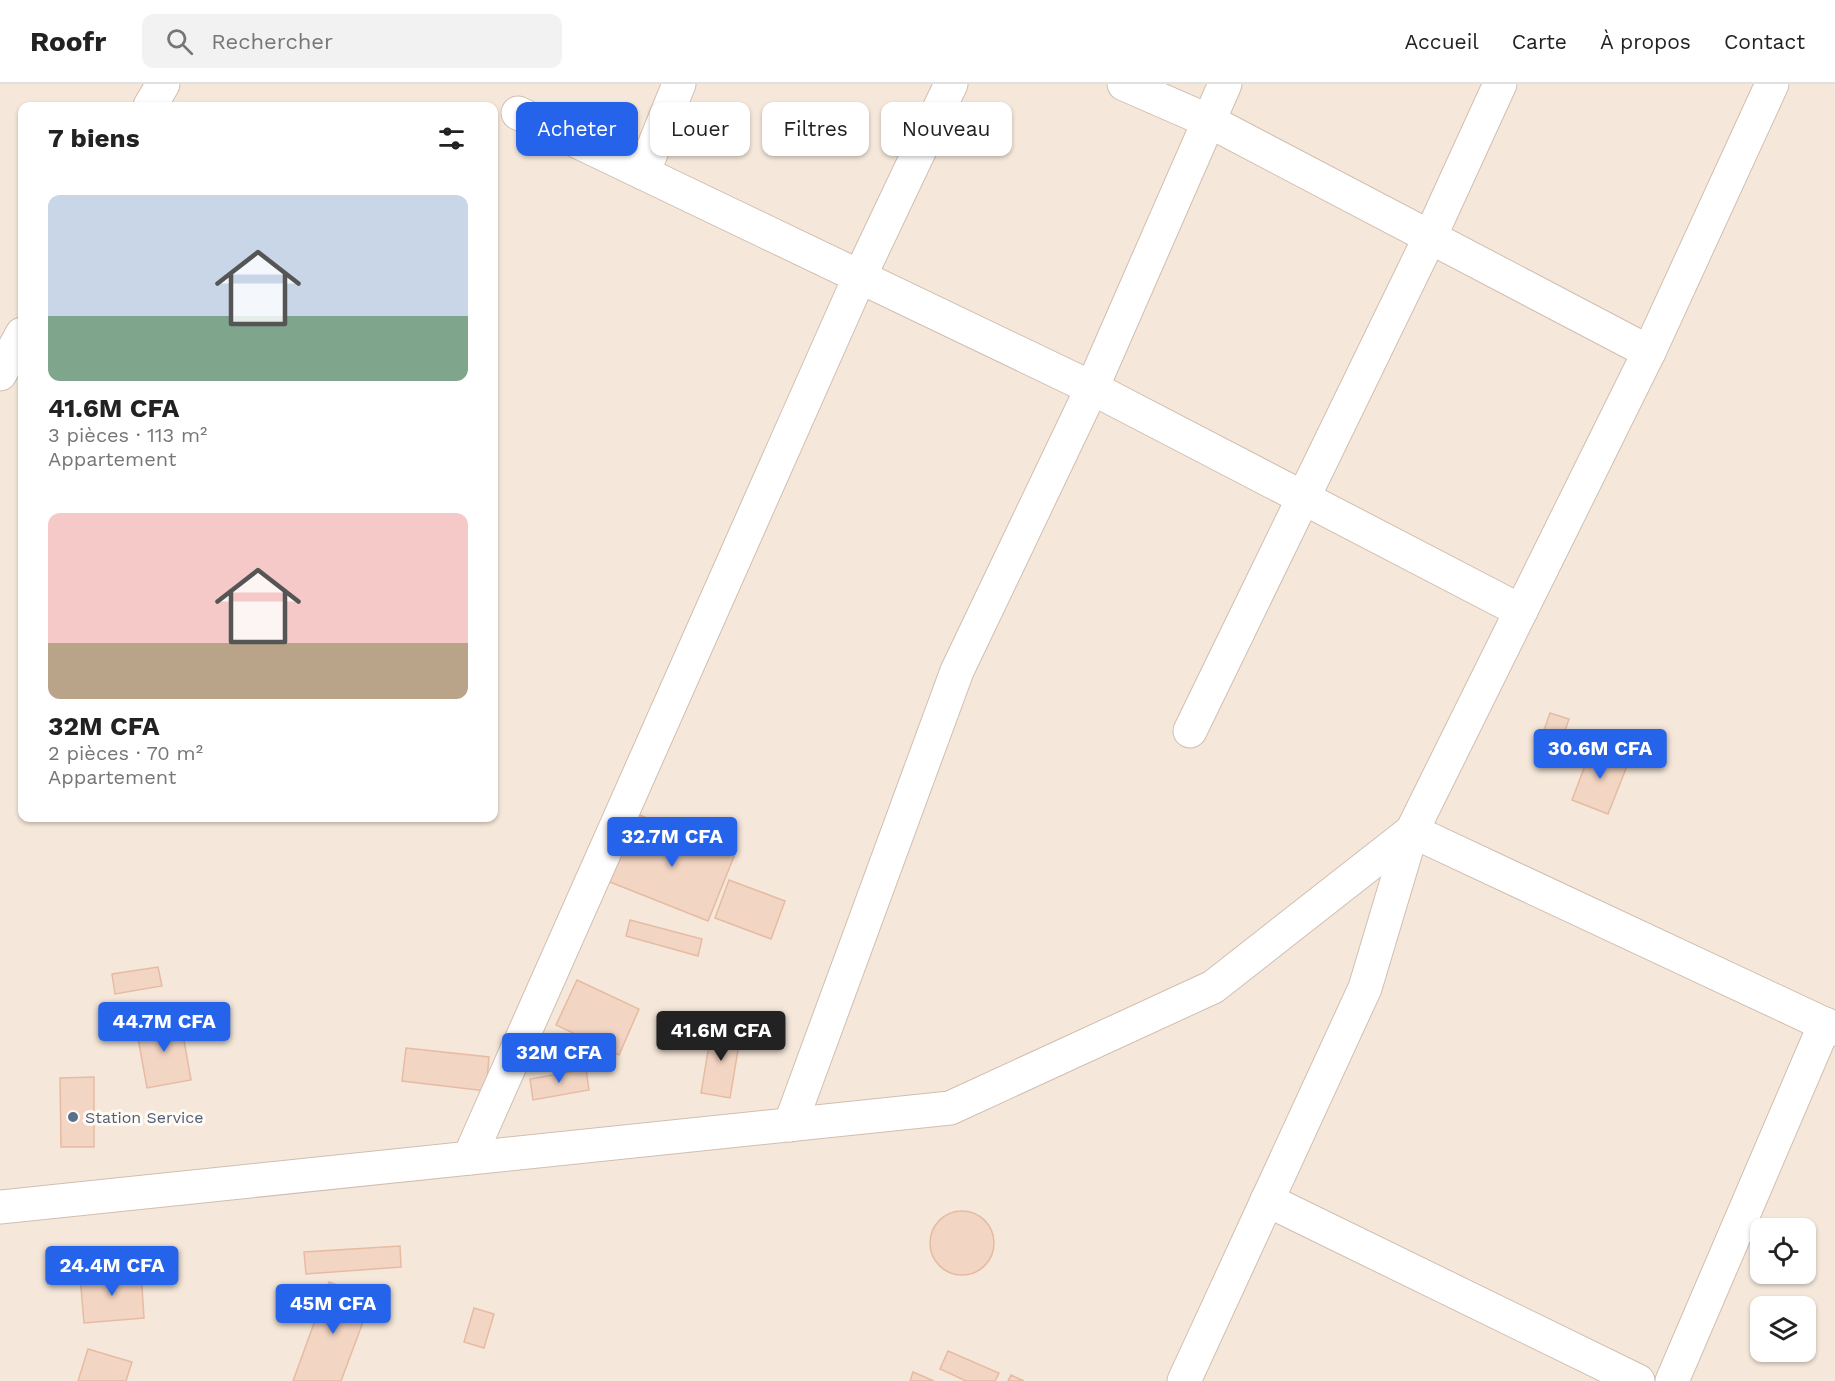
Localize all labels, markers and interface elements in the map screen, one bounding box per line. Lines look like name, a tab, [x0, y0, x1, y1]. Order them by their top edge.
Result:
search box	[142, 14, 562, 68]
text: Roofr	[30, 25, 106, 58]
icon: search	[163, 25, 196, 58]
text: Rechercher	[211, 29, 333, 54]
text: Accueil	[1404, 29, 1479, 54]
text: Carte	[1512, 29, 1567, 54]
text: À propos	[1600, 29, 1691, 54]
text: Contact	[1724, 29, 1805, 54]
chip: Acheter	[516, 102, 638, 156]
chip: Louer	[650, 102, 750, 156]
chip: Filtres	[762, 102, 869, 156]
chip: Nouveau	[881, 102, 1012, 156]
icon: filters	[435, 122, 468, 155]
text: 7 biens	[48, 123, 140, 153]
icon: home	[204, 234, 312, 342]
text: 41.6M CFA	[48, 393, 179, 423]
text: 3 pièces · 113 m²	[48, 423, 207, 447]
text: Appartement	[48, 447, 176, 471]
icon: home	[204, 552, 312, 660]
text: 32M CFA	[48, 711, 160, 741]
pin: 30.6M CFA	[1531, 729, 1669, 780]
text: 30.6M CFA	[1548, 736, 1652, 760]
text: 2 pièces · 70 m²	[48, 741, 203, 765]
text: Appartement	[48, 765, 176, 789]
pin: 32.7M CFA	[603, 817, 741, 868]
text: 32.7M CFA	[621, 824, 723, 848]
pin: 44.7M CFA	[95, 1002, 233, 1053]
text: 44.7M CFA	[112, 1009, 216, 1033]
pin: 41.6M CFA	[652, 1011, 790, 1062]
text: 41.6M CFA	[670, 1018, 772, 1042]
pin: 32M CFA	[504, 1033, 614, 1084]
text: 32M CFA	[516, 1040, 602, 1064]
place label: Station Service	[85, 1108, 203, 1127]
marker: Station Service	[66, 1110, 80, 1124]
map controls	[1750, 1218, 1816, 1362]
button: locate	[1750, 1218, 1816, 1284]
pin: 24.4M CFA	[43, 1246, 181, 1297]
text: 24.4M CFA	[59, 1253, 165, 1277]
pin: 45M CFA	[278, 1284, 388, 1335]
text: 45M CFA	[290, 1291, 376, 1315]
button: layers	[1750, 1296, 1816, 1362]

